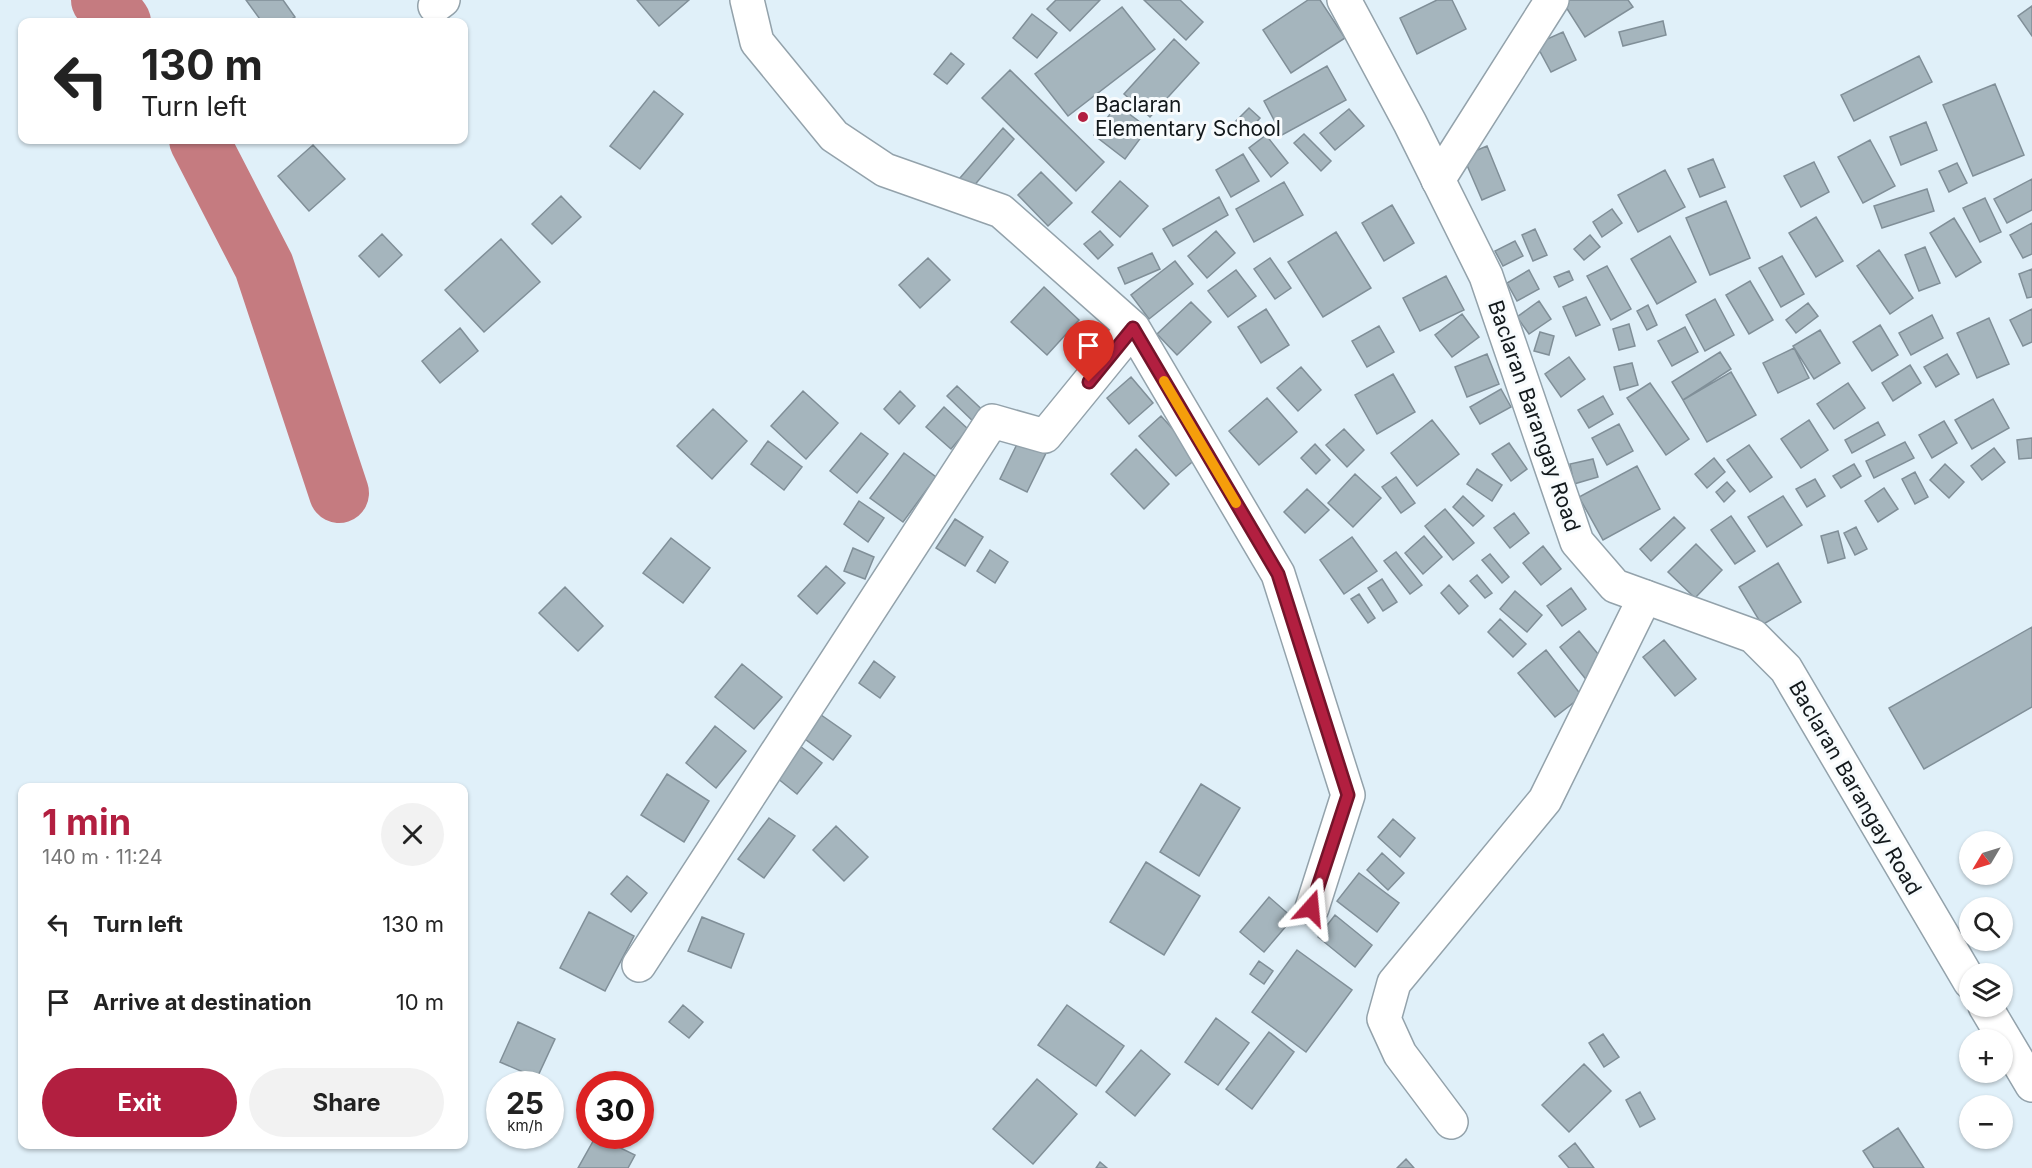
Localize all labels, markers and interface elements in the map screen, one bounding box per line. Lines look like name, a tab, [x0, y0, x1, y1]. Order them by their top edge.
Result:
text: 130 m	[141, 39, 263, 90]
icon: left	[42, 42, 120, 120]
text: Turn left	[141, 90, 247, 123]
place label: Baclaran Elementary School	[1095, 92, 1281, 141]
marker: Baclaran Elementary School	[1076, 110, 1090, 124]
street label: Baclaran Barangay Road	[1483, 297, 1586, 535]
pin	[1063, 320, 1114, 382]
icon: arrive	[1072, 329, 1105, 362]
street label: Baclaran Barangay Road	[1784, 676, 1927, 899]
text: 1 min	[42, 800, 131, 844]
button: close	[381, 803, 444, 866]
north arrow	[1959, 831, 2013, 885]
map controls	[1959, 831, 2013, 1149]
text: 140 m · 11:24	[42, 845, 163, 869]
position arrow	[1279, 876, 1343, 940]
button: search	[1959, 897, 2013, 951]
icon: left	[42, 908, 75, 941]
text: Turn left	[93, 911, 183, 937]
text: 130 m	[382, 911, 444, 937]
button: layers	[1959, 963, 2013, 1017]
icon: arrive	[42, 986, 75, 1019]
text: Arrive at destination	[93, 989, 312, 1015]
text: 10 m	[396, 989, 444, 1015]
button: +	[1959, 1029, 2013, 1083]
button: Exit	[42, 1068, 237, 1137]
button: Share	[249, 1068, 444, 1137]
speed limit sign: 30	[576, 1071, 654, 1149]
text: 25	[506, 1085, 544, 1121]
button: −	[1959, 1095, 2013, 1149]
text: km/h	[507, 1116, 543, 1135]

